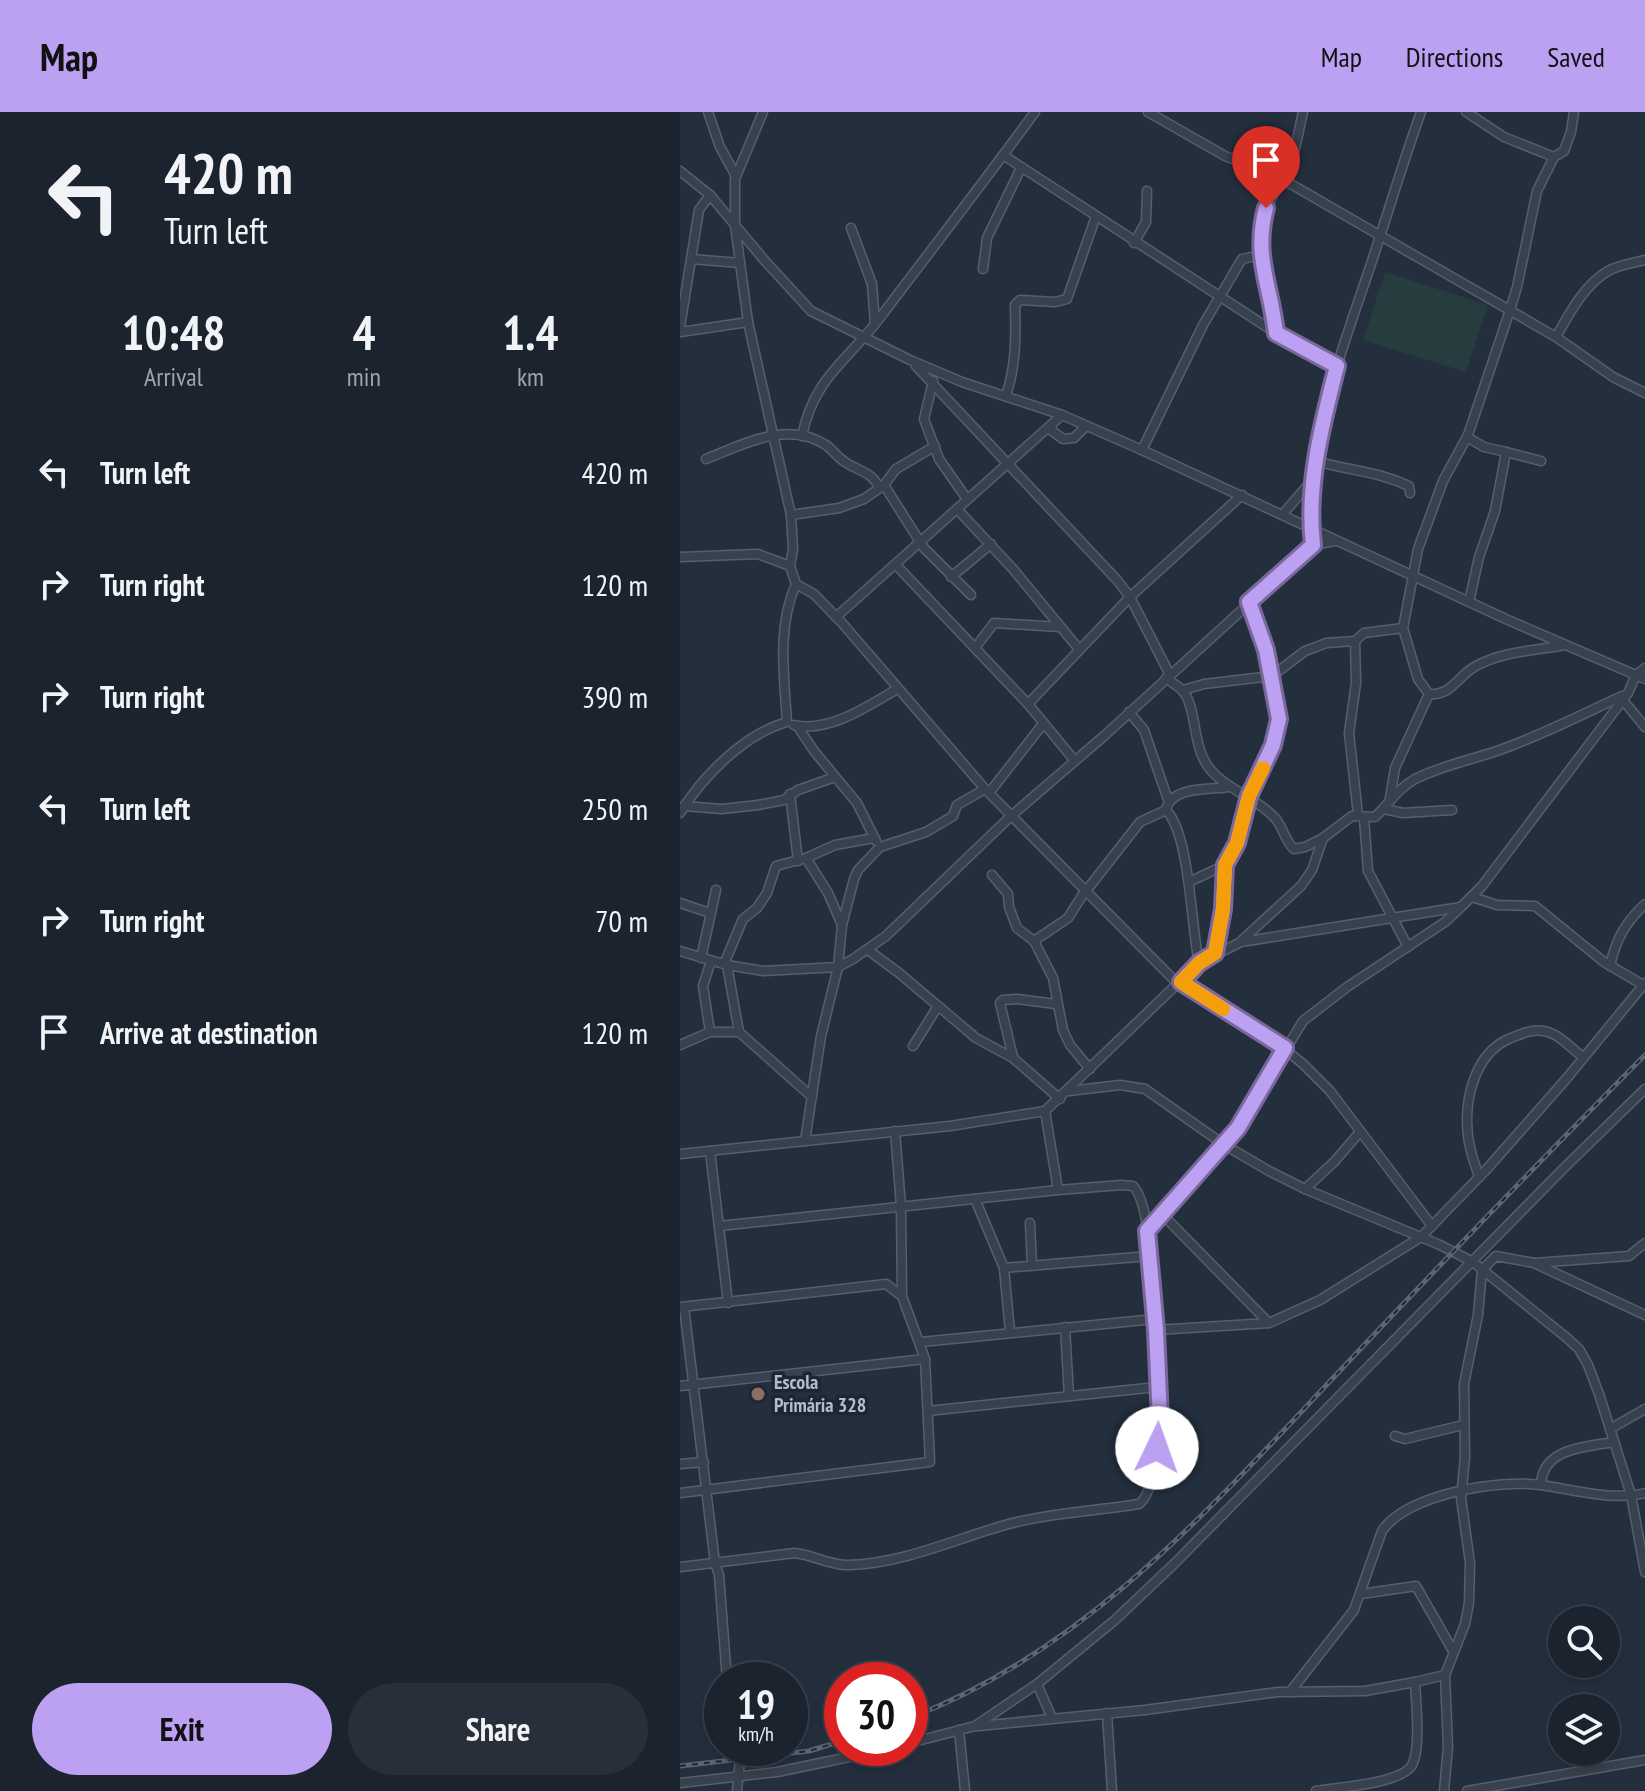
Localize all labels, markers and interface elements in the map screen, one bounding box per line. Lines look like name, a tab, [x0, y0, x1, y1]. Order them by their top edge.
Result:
text: Map	[40, 32, 98, 81]
text: Map	[1321, 38, 1362, 75]
text: Directions	[1406, 38, 1503, 75]
text: Saved	[1547, 38, 1605, 75]
pin	[1232, 126, 1300, 208]
text: 420 m	[164, 137, 293, 209]
icon: arrive	[1244, 138, 1288, 182]
icon: left	[32, 144, 136, 248]
text: Turn left	[164, 207, 268, 254]
text: 10:48	[122, 301, 225, 363]
text: 4	[352, 301, 375, 363]
text: 1.4	[502, 301, 558, 363]
text: Arrival	[144, 360, 203, 393]
text: min	[347, 360, 381, 393]
text: km	[517, 360, 544, 393]
icon: left	[32, 450, 76, 494]
text: Turn left	[100, 453, 190, 492]
text: 420 m	[582, 453, 648, 492]
icon: right	[32, 562, 76, 606]
text: Turn right	[100, 565, 204, 604]
text: 120 m	[582, 565, 648, 604]
icon: right	[32, 674, 76, 718]
text: Turn right	[100, 677, 204, 716]
text: 390 m	[582, 677, 648, 716]
icon: left	[32, 786, 76, 830]
text: Turn left	[100, 789, 190, 828]
text: 250 m	[582, 789, 648, 828]
icon: right	[32, 898, 76, 942]
text: Turn right	[100, 901, 204, 940]
text: 70 m	[595, 901, 648, 940]
icon: arrive	[32, 1010, 76, 1054]
text: Arrive at destination	[100, 1013, 318, 1052]
text: 120 m	[582, 1013, 648, 1052]
place label: Escola Primária 328	[774, 1369, 866, 1418]
marker: Escola Primária 328	[749, 1385, 767, 1403]
position arrow	[1115, 1406, 1199, 1490]
map controls	[1548, 1606, 1620, 1766]
button: search	[1548, 1606, 1620, 1678]
speed limit sign: 30	[824, 1662, 928, 1766]
text: 19	[737, 1678, 775, 1730]
button: Exit	[32, 1683, 332, 1775]
button: Share	[348, 1683, 648, 1775]
button: layers	[1548, 1694, 1620, 1766]
text: km/h	[738, 1721, 774, 1747]

